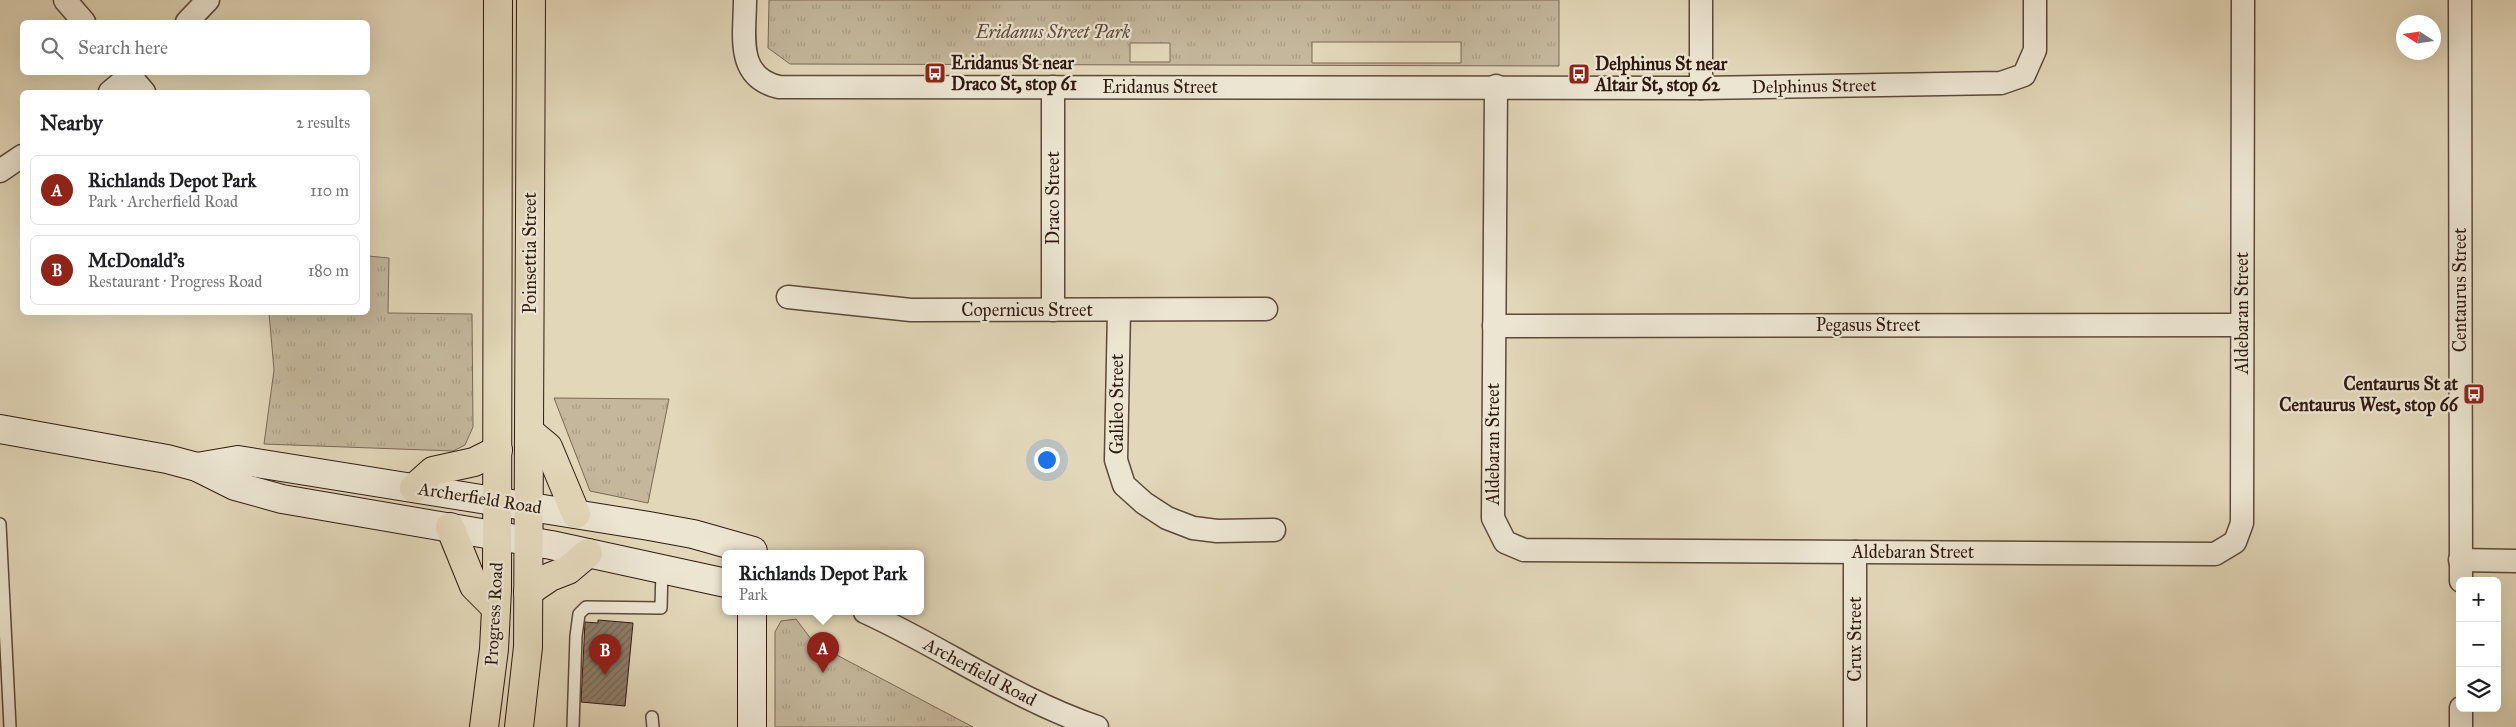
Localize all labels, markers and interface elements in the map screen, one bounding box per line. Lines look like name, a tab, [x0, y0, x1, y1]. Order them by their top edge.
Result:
north arrow	[2396, 15, 2441, 60]
search box	[20, 20, 370, 75]
park label: Eridanus Street Park	[975, 21, 1130, 43]
icon: search	[38, 34, 66, 62]
text: Search here	[78, 36, 168, 59]
place label: Eridanus St near Draco St, stop 61	[951, 52, 1077, 96]
place label: Delphinus St near Altair St, stop 62	[1594, 53, 1729, 97]
bus stop icon: Eridanus St near Draco St, stop 61	[923, 61, 947, 85]
bus stop icon: Delphinus St near Altair St, stop 62	[1567, 62, 1591, 86]
street label: Delphinus Street	[1751, 74, 1877, 98]
street label: Eridanus Street	[1102, 76, 1218, 98]
text: Nearby	[40, 110, 103, 136]
text: 2 results	[296, 113, 350, 132]
street label: Draco Street	[1042, 150, 1064, 245]
text: Richlands Depot Park	[88, 169, 256, 192]
text: A	[52, 181, 62, 200]
text: 110 m	[310, 181, 349, 200]
text: Park · Archerfield Road	[88, 192, 238, 211]
street label: Poinsettia Street	[519, 192, 541, 314]
street label: Centaurus Street	[2449, 227, 2471, 352]
text: McDonald's	[88, 249, 184, 272]
street label: Aldebaran Street	[2231, 251, 2253, 375]
text: B	[52, 261, 62, 280]
text: 180 m	[308, 261, 349, 280]
text: Restaurant · Progress Road	[88, 272, 262, 291]
street label: Copernicus Street	[961, 299, 1093, 321]
street label: Pegasus Street	[1816, 314, 1921, 337]
street label: Galileo Street	[1106, 353, 1128, 454]
place label: Centaurus St at Centaurus West, stop 66	[2279, 373, 2459, 417]
street label: Aldebaran Street	[1482, 382, 1504, 506]
bus stop icon: Centaurus St at Centaurus West, stop 66	[2462, 382, 2486, 406]
your location	[1034, 447, 1060, 473]
street label: Archerfield Road	[416, 477, 543, 519]
street label: Aldebaran Street	[1851, 541, 1975, 563]
popup	[722, 550, 924, 615]
street label: Progress Road	[480, 562, 509, 667]
text: Richlands Depot Park	[739, 562, 907, 585]
map controls	[2456, 577, 2501, 712]
button: +	[2456, 577, 2501, 622]
text: Park	[739, 585, 768, 604]
street label: Crux Street	[1844, 596, 1866, 682]
button: −	[2456, 622, 2501, 667]
pin: A	[807, 632, 839, 673]
street label: Archerfield Road	[919, 633, 1040, 711]
pin: B	[589, 634, 621, 675]
button: layers	[2456, 667, 2501, 712]

